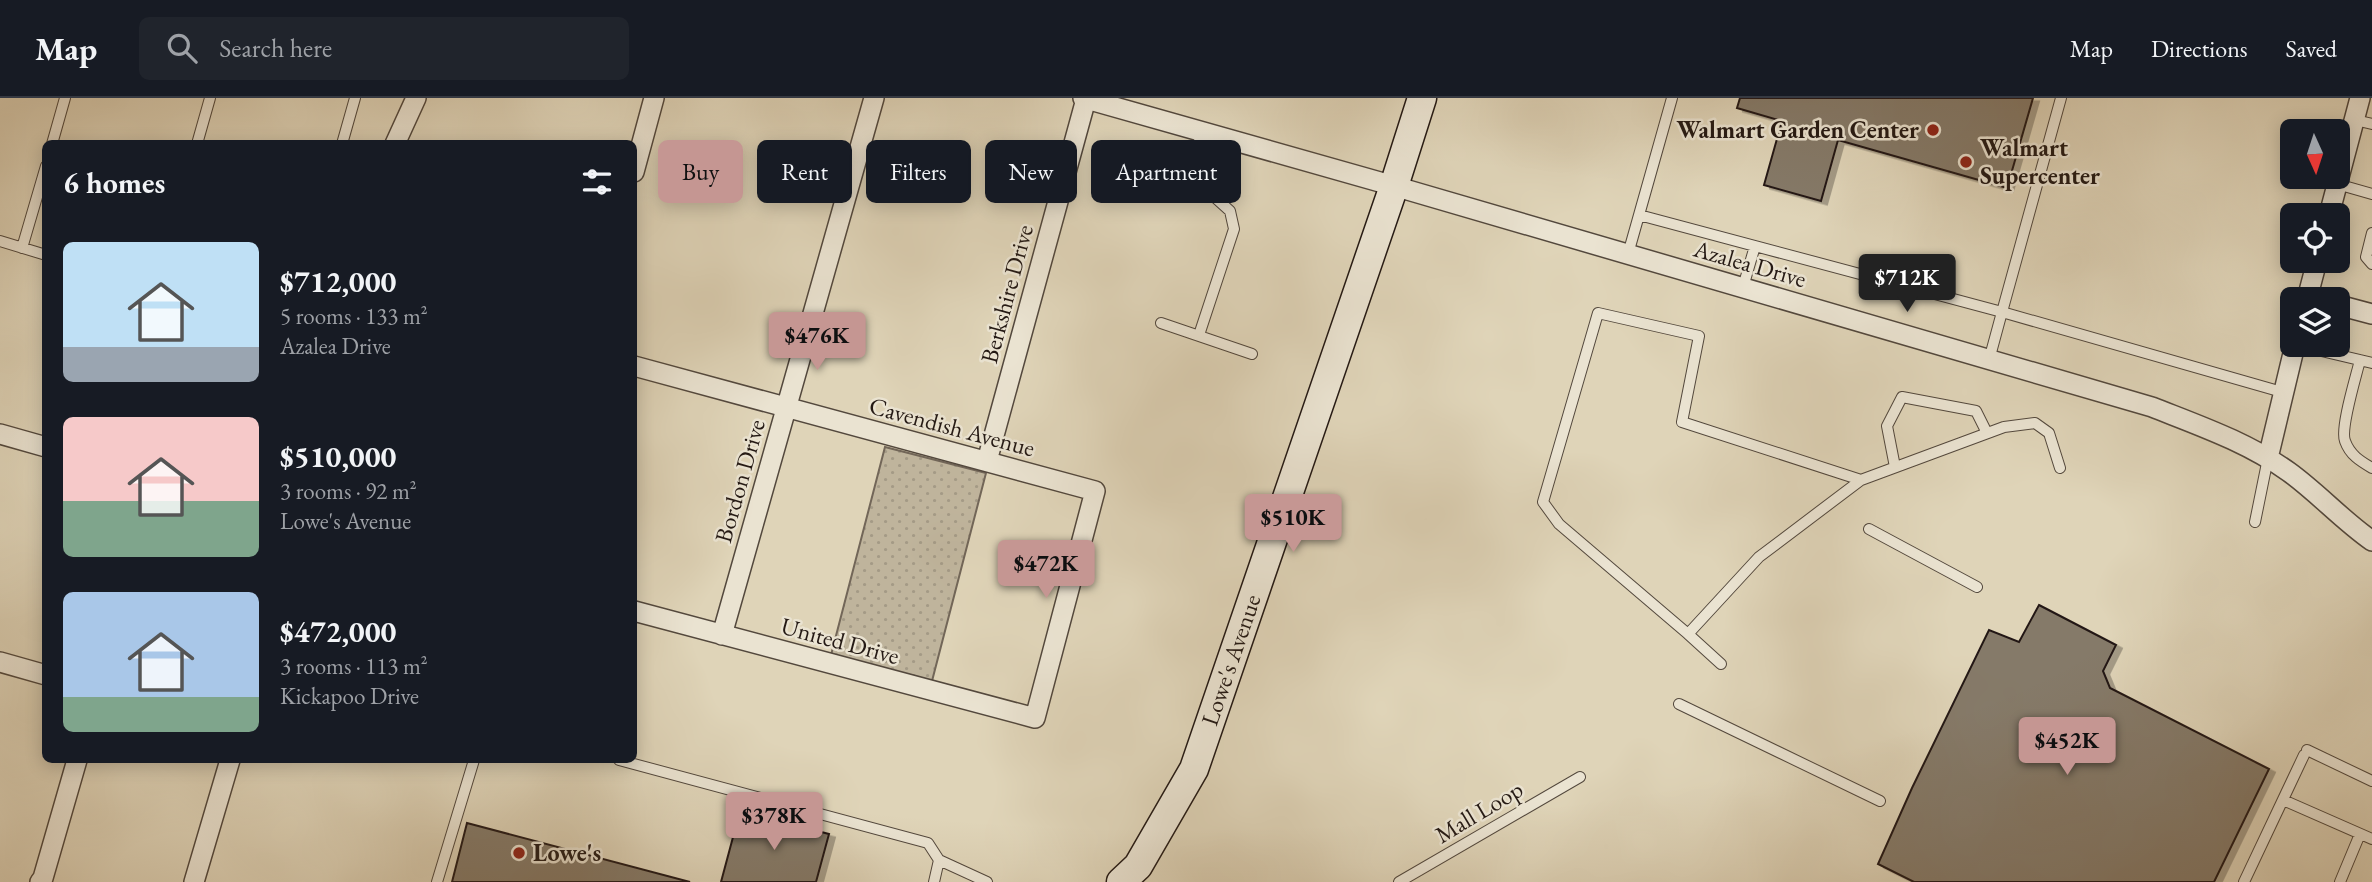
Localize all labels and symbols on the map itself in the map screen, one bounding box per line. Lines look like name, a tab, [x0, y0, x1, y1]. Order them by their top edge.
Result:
place label: Walmart Garden Center	[1677, 114, 1919, 145]
north arrow	[2280, 119, 2350, 189]
marker: Walmart Garden Center	[1925, 122, 1941, 138]
place label: Walmart Supercenter	[1980, 132, 2100, 191]
marker: Walmart Supercenter	[1958, 154, 1974, 170]
street label: Berkshire Drive	[973, 221, 1040, 367]
street label: Azalea Drive	[1689, 232, 1810, 294]
pin: $712K	[1858, 254, 1956, 314]
pin: $476K	[768, 313, 866, 372]
street label: Cavendish Avenue	[866, 390, 1038, 463]
street label: Bordon Drive	[707, 416, 772, 546]
pin: $510K	[1244, 494, 1342, 554]
pin: $472K	[997, 540, 1095, 600]
street label: Lowe's Avenue	[1194, 590, 1267, 730]
street label: United Drive	[778, 610, 903, 671]
pin: $452K	[2018, 718, 2116, 777]
street label: Mall Loop	[1429, 773, 1528, 850]
pin: $378K	[725, 792, 823, 852]
place label: Lowe's	[533, 837, 601, 868]
marker: Lowe's	[511, 845, 527, 861]

